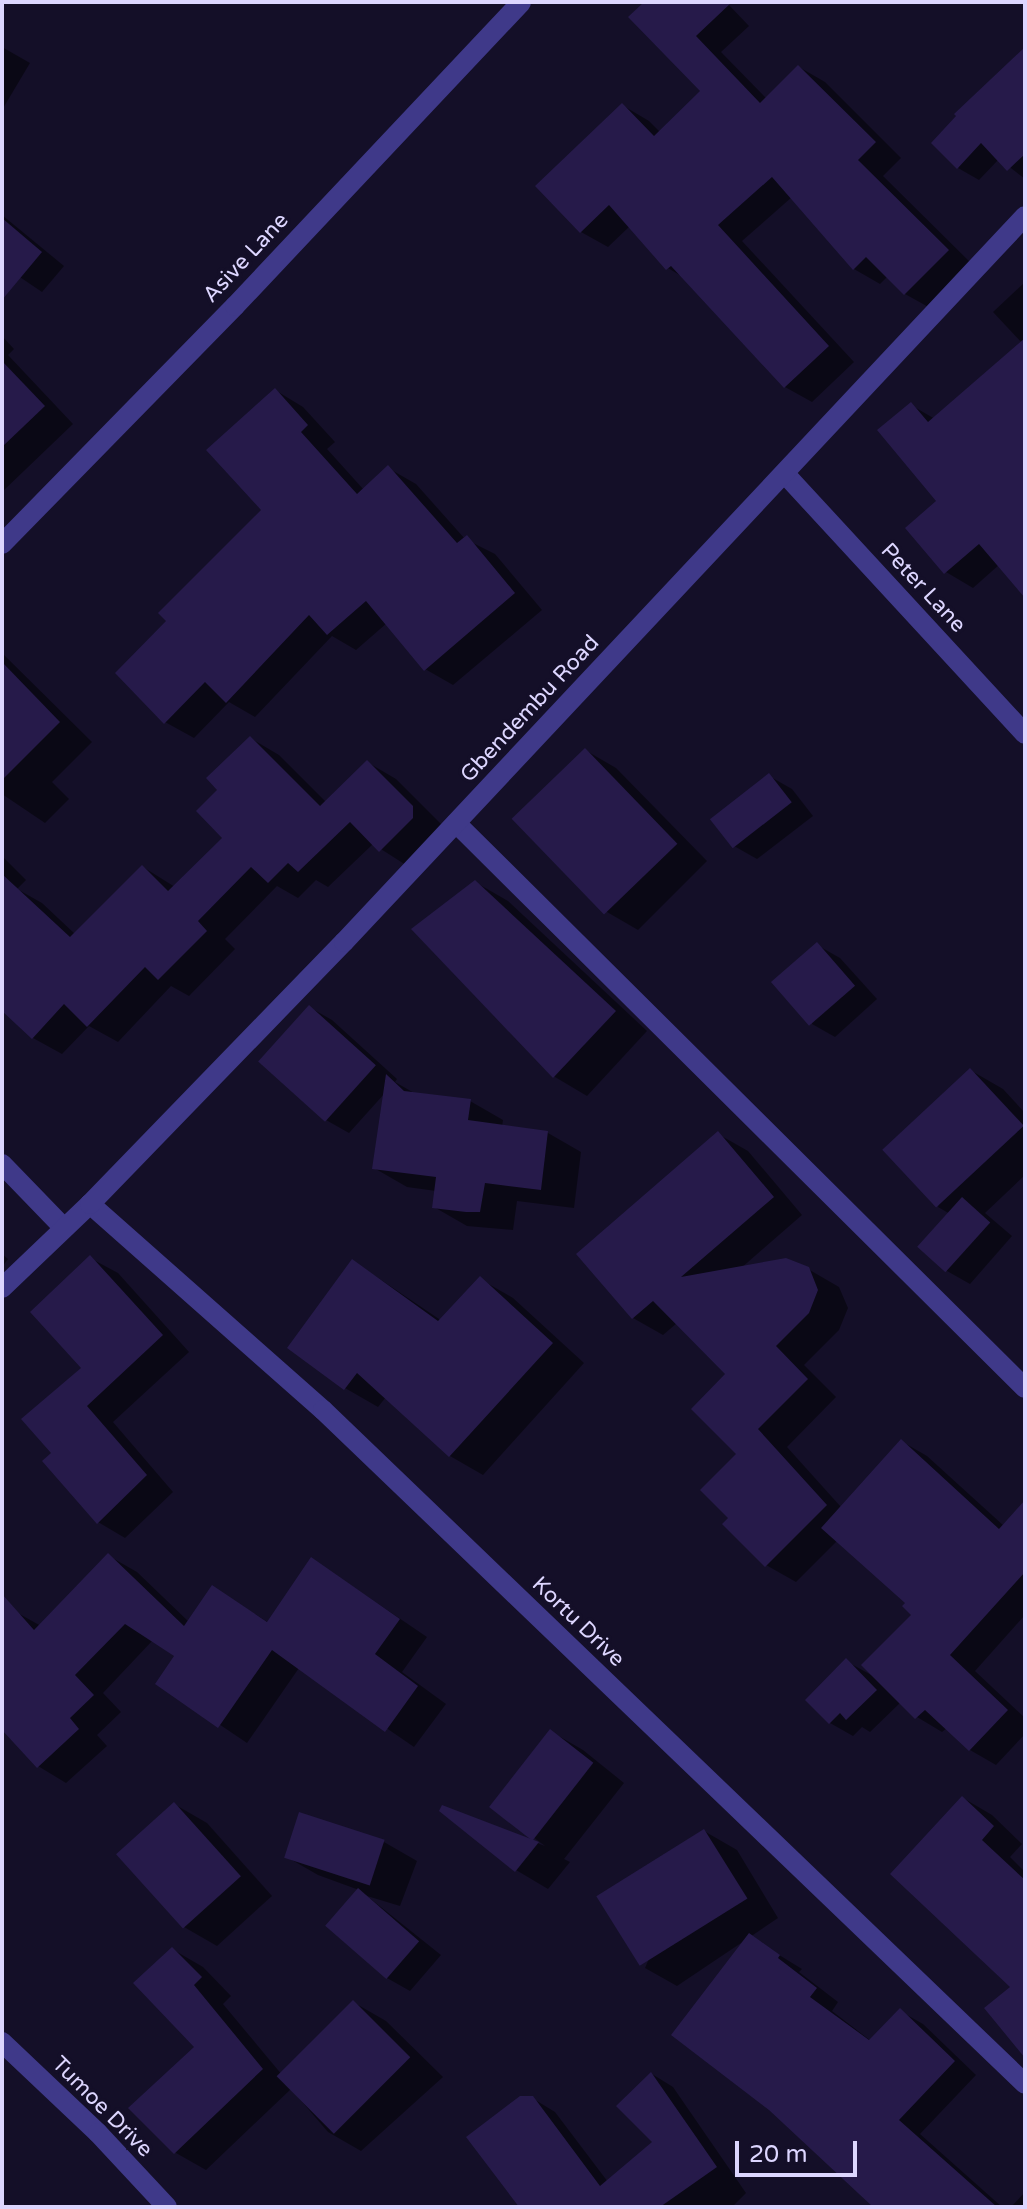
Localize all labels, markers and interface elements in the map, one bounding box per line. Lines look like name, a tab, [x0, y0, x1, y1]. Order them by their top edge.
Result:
street label: Asive Lane	[198, 208, 294, 308]
street label: Peter Lane	[875, 538, 971, 638]
street label: Gbendembu Road	[455, 630, 605, 788]
street label: Kortu Drive	[526, 1571, 630, 1673]
street label: Tumoe Drive	[46, 2051, 158, 2163]
scale bar	[739, 2125, 861, 2175]
text: 20 m	[749, 2140, 807, 2169]

